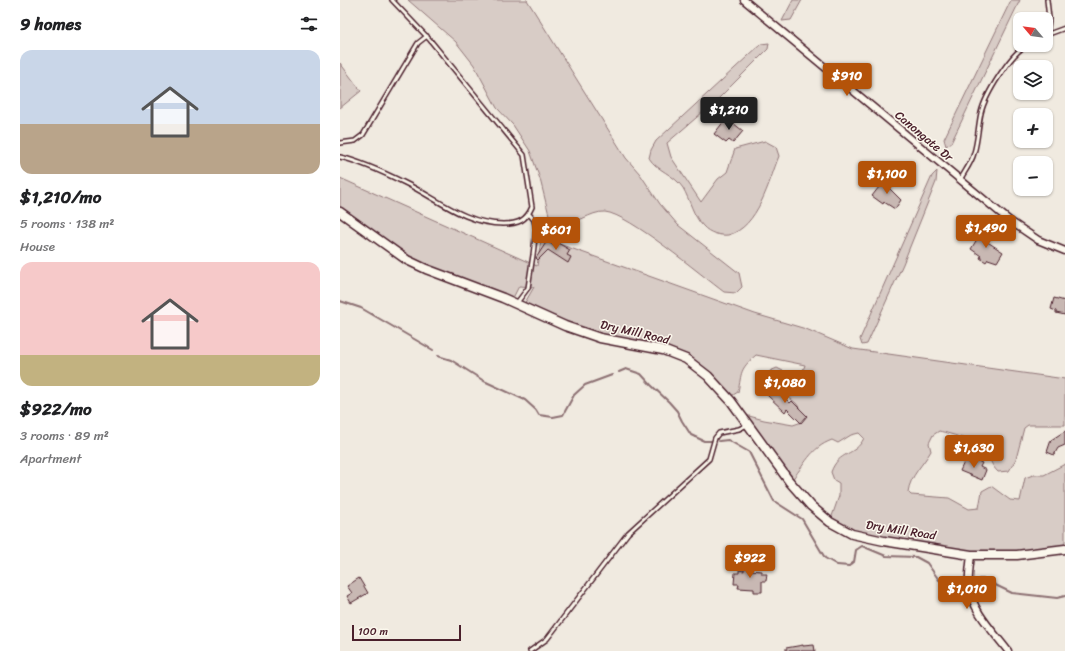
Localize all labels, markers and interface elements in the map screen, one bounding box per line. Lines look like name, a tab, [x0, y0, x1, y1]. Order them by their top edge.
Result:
text: 9 homes	[20, 9, 81, 39]
north arrow	[1013, 12, 1053, 52]
map controls	[1013, 12, 1053, 196]
icon: filters	[298, 13, 320, 35]
button: layers	[1013, 60, 1053, 100]
pin: $910	[823, 63, 871, 97]
text: $910	[832, 64, 862, 87]
icon: home	[134, 76, 206, 148]
pin: $1,210	[696, 97, 762, 131]
text: $1,210	[709, 98, 749, 121]
street label: Canongate Dr	[890, 105, 959, 168]
button: +	[1013, 108, 1053, 148]
button: −	[1013, 156, 1053, 196]
pin: $1,100	[854, 161, 920, 195]
text: $1,100	[867, 162, 907, 185]
text: $1,210/mo	[20, 182, 101, 212]
text: 5 rooms · 138 m²	[20, 212, 114, 235]
pin: $1,490	[953, 215, 1019, 249]
text: $1,490	[965, 216, 1007, 239]
pin: $601	[532, 217, 580, 251]
text: $601	[541, 218, 571, 241]
text: House	[20, 235, 55, 258]
icon: home	[134, 288, 206, 360]
street label: Dry Mill Road	[598, 313, 673, 351]
pin: $1,080	[752, 370, 818, 404]
text: $1,080	[764, 371, 806, 394]
text: $922/mo	[20, 394, 92, 424]
text: 3 rooms · 89 m²	[20, 424, 109, 447]
pin: $1,630	[941, 435, 1007, 469]
text: $1,630	[954, 436, 994, 459]
text: Apartment	[20, 447, 81, 470]
street label: Dry Mill Road	[864, 514, 938, 546]
pin: $922	[726, 545, 774, 579]
text: $922	[734, 546, 766, 569]
pin: $1,010	[934, 576, 1000, 610]
text: $1,010	[947, 577, 987, 600]
text: 100 m	[358, 622, 388, 641]
scale bar	[352, 623, 461, 642]

